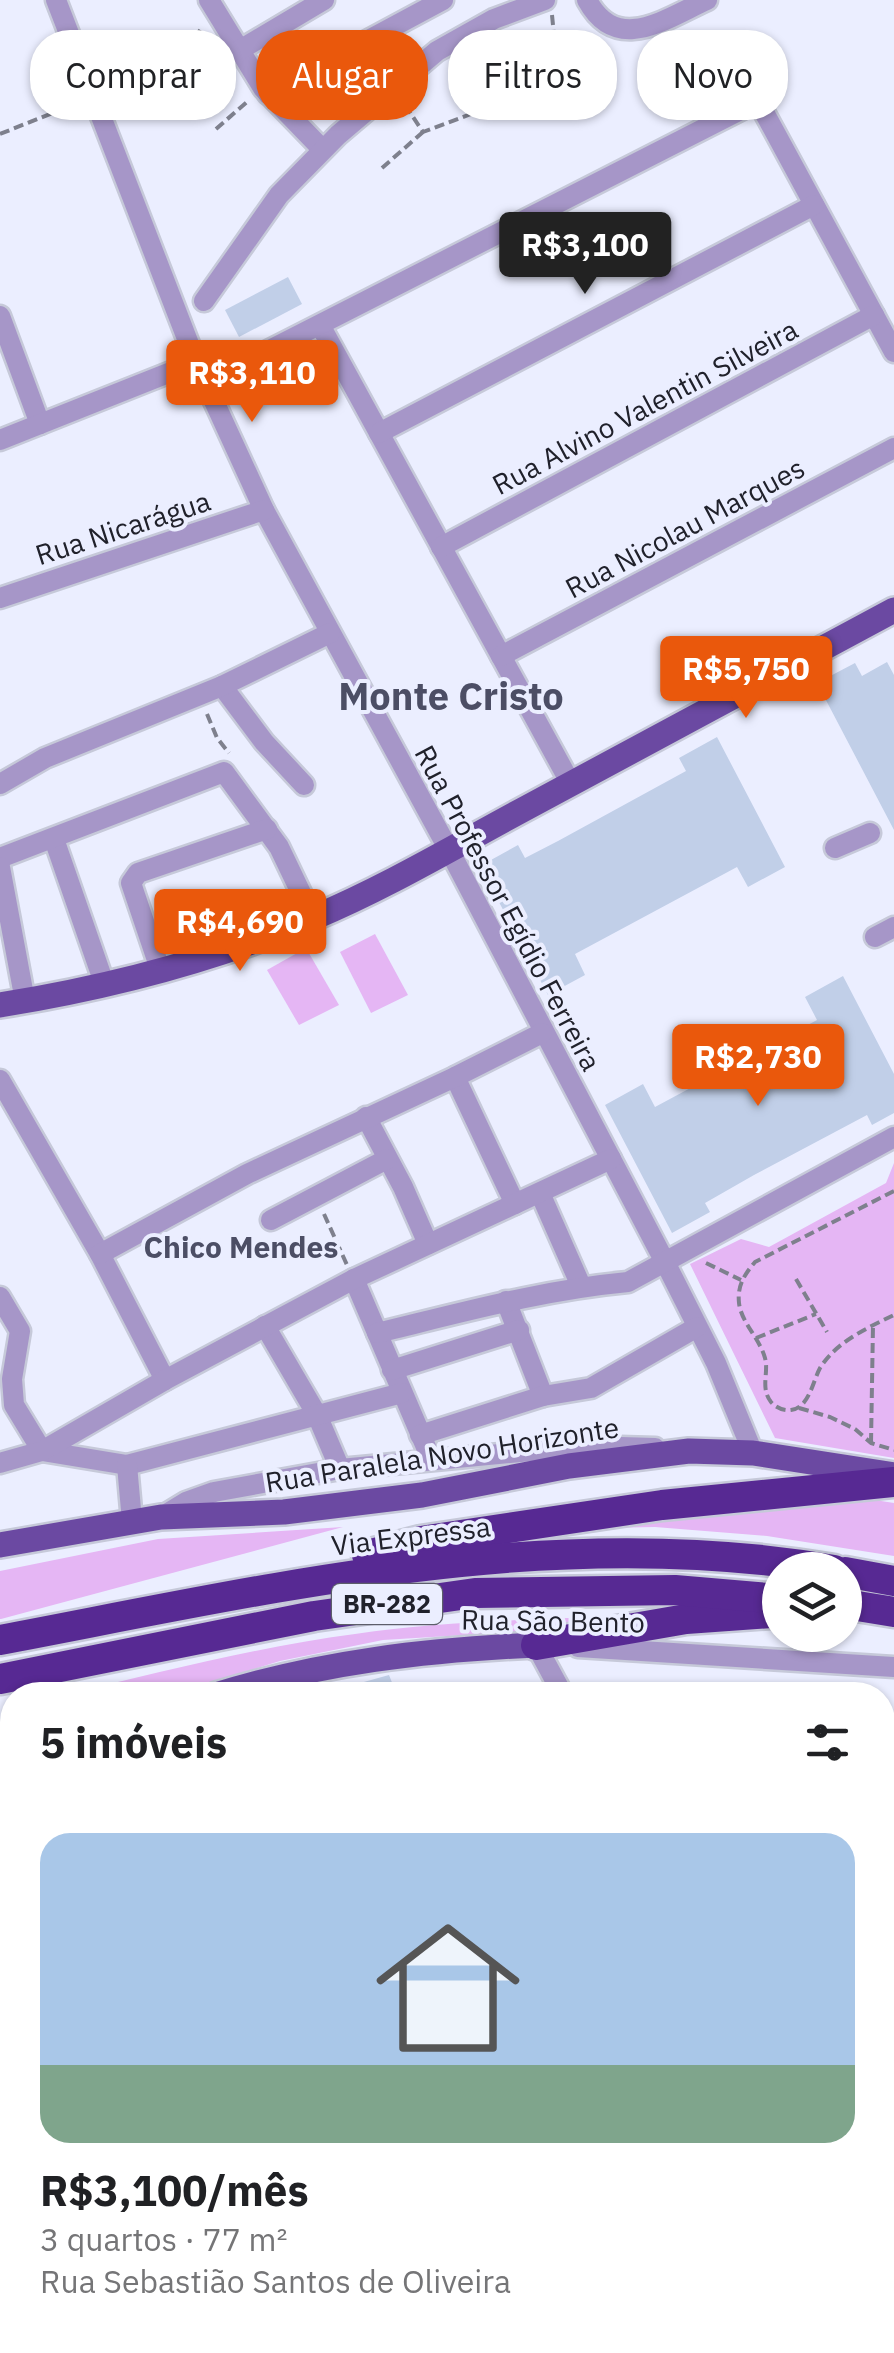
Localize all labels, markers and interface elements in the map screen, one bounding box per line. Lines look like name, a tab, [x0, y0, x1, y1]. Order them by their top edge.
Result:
chip: Comprar	[30, 30, 236, 120]
chip: Alugar	[256, 30, 428, 120]
chip: Filtros	[448, 30, 617, 120]
chip: Novo	[637, 30, 788, 120]
pin: R$3,100	[493, 212, 677, 297]
text: R$3,100	[521, 223, 649, 265]
street label: Rua Alvino Valentin Silveira	[486, 310, 804, 503]
pin: R$3,110	[160, 340, 344, 425]
text: R$3,110	[188, 351, 316, 393]
street label: Rua Nicolau Marques	[559, 449, 811, 606]
street label: Rua Nicarágua	[31, 482, 215, 573]
pin: R$5,750	[654, 636, 838, 721]
text: R$5,750	[682, 647, 810, 689]
district label: Monte Cristo	[338, 671, 564, 720]
street label: Rua Professor Egídio Ferreira	[407, 739, 610, 1077]
pin: R$4,690	[148, 889, 332, 974]
text: R$4,690	[176, 900, 304, 942]
pin: R$2,730	[666, 1024, 850, 1109]
text: R$2,730	[694, 1035, 822, 1077]
district label: Chico Mendes	[144, 1227, 338, 1266]
street label: Rua Paralela Novo Horizonte	[262, 1408, 621, 1501]
street label: Via Expressa	[329, 1507, 493, 1564]
map controls	[762, 1552, 862, 1652]
button: layers	[762, 1552, 862, 1652]
road number: BR-282	[332, 1584, 442, 1624]
street label: Rua São Bento	[461, 1600, 645, 1641]
text: 5 imóveis	[40, 1715, 227, 1770]
icon: filters	[800, 1715, 855, 1770]
icon: home	[358, 1898, 538, 2078]
text: R$3,100/mês	[40, 2163, 309, 2218]
text: 3 quartos · 77 m²	[40, 2218, 288, 2260]
text: Rua Sebastião Santos de Oliveira	[40, 2260, 511, 2302]

